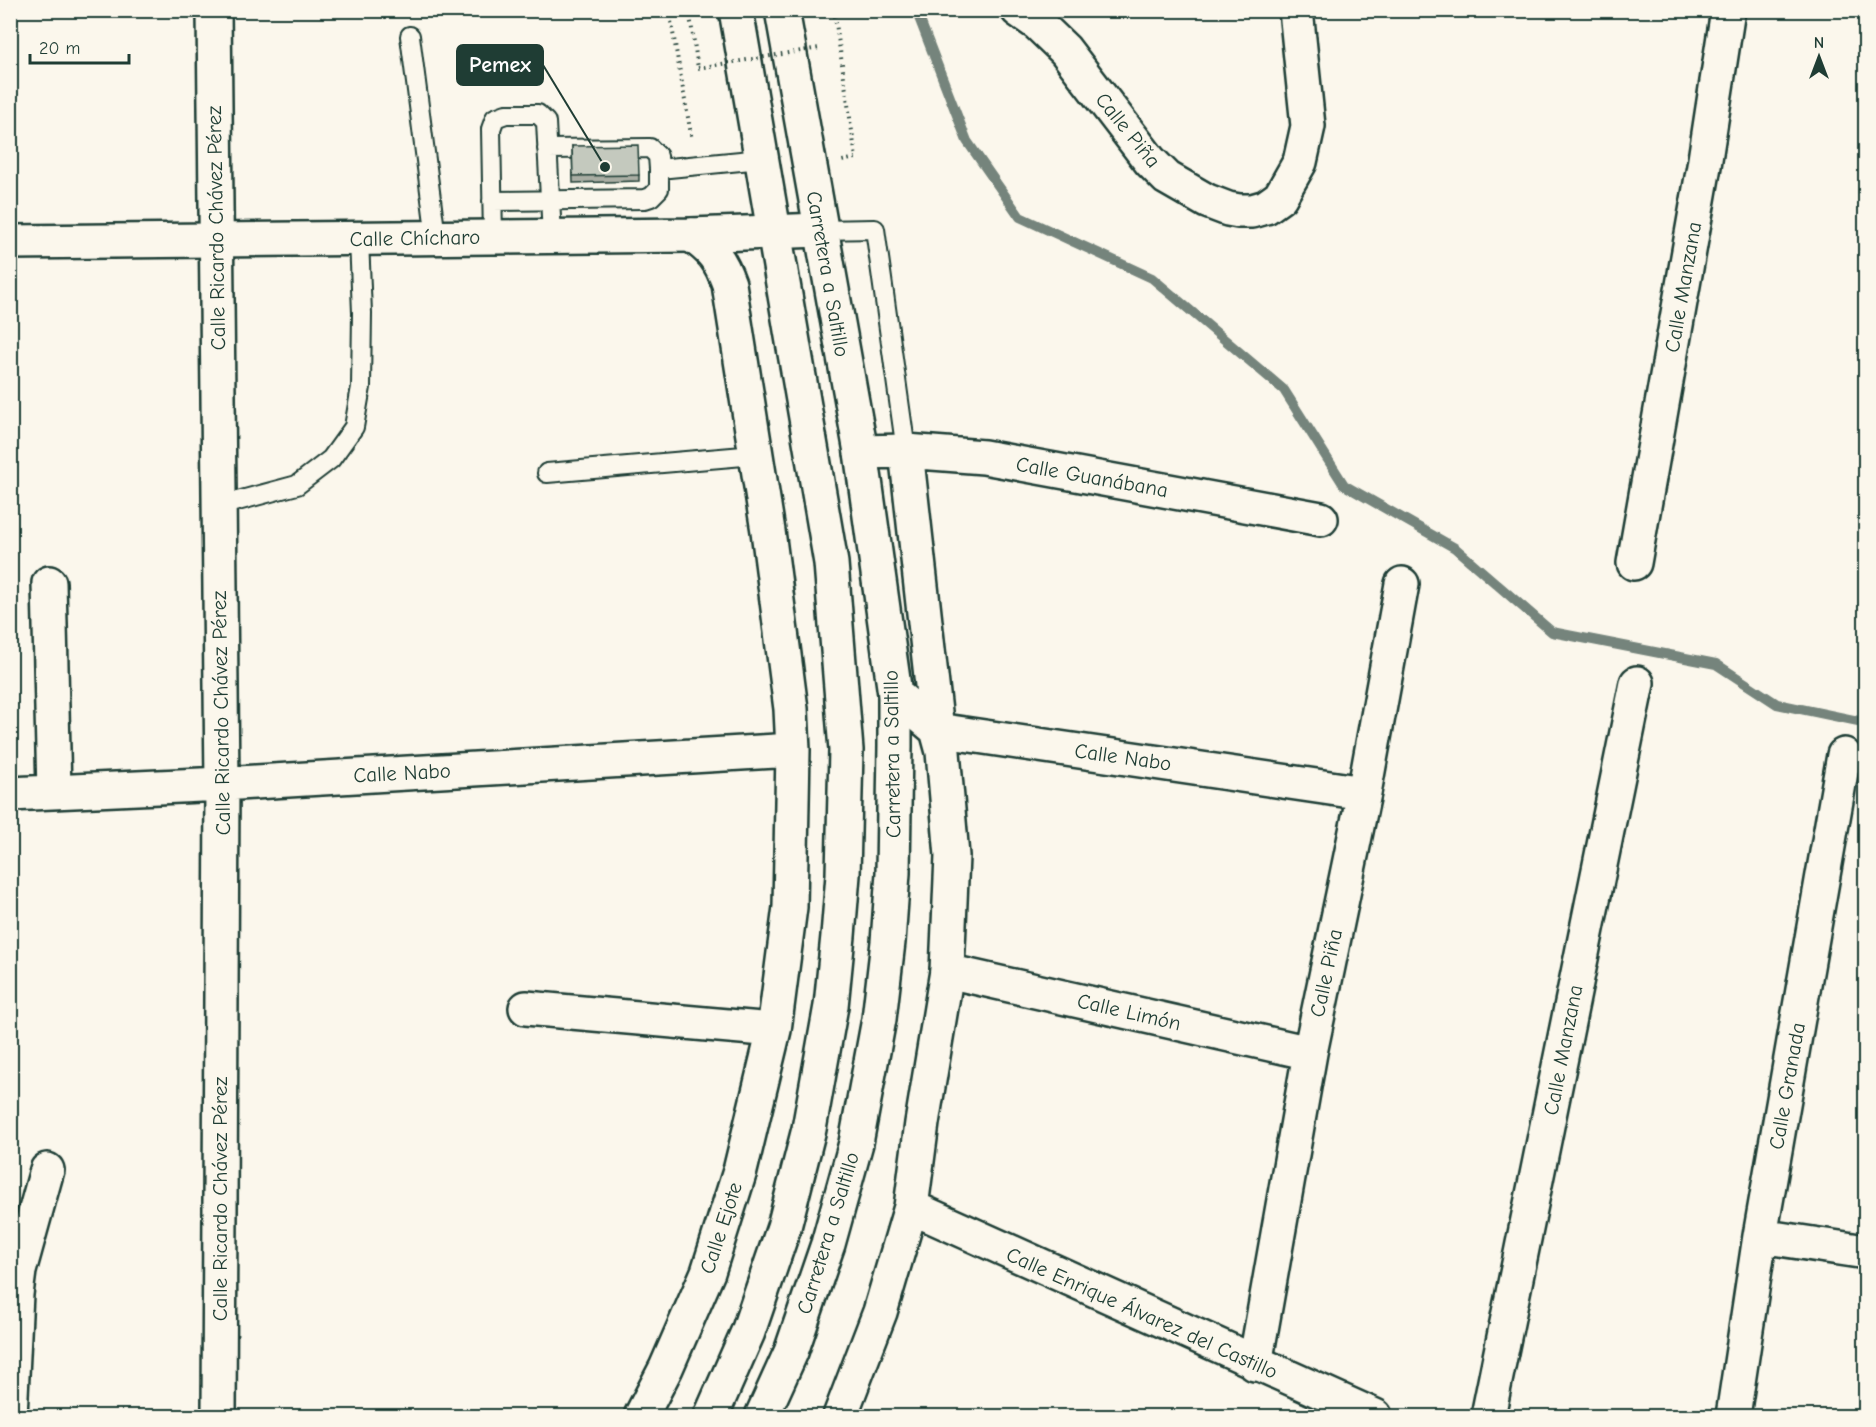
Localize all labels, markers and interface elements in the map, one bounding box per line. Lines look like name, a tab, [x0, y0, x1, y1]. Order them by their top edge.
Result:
scale bar	[30, 27, 129, 65]
north arrow	[1789, 27, 1849, 87]
text: N	[1814, 34, 1824, 52]
text: 20 m	[39, 38, 80, 59]
callout: Pemex	[457, 45, 543, 85]
text: Pemex	[469, 52, 531, 78]
street label: Calle Piña	[1091, 88, 1165, 172]
street label: Calle Ricardo Chávez Pérez	[202, 105, 230, 351]
street label: Carretera a Saltillo	[802, 189, 854, 359]
street label: Calle Manzana	[1660, 220, 1706, 354]
street label: Calle Chícharo	[349, 225, 481, 251]
street label: Calle Guanábana	[1014, 452, 1170, 502]
street label: Calle Ricardo Chávez Pérez	[207, 590, 235, 836]
street label: Carretera a Saltillo	[879, 670, 905, 838]
street label: Calle Nabo	[1073, 738, 1173, 776]
street label: Calle Nabo	[353, 758, 451, 788]
street label: Calle Piña	[1305, 927, 1347, 1019]
street label: Calle Manzana	[1539, 983, 1587, 1117]
street label: Calle Limón	[1075, 988, 1183, 1036]
street label: Calle Granada	[1764, 1021, 1810, 1151]
street label: Calle Ricardo Chávez Pérez	[208, 1077, 232, 1321]
street label: Carretera a Saltillo	[792, 1149, 864, 1317]
street label: Calle Ejote	[695, 1179, 747, 1277]
street label: Calle Enrique Álvarez del Castillo	[1003, 1242, 1281, 1384]

